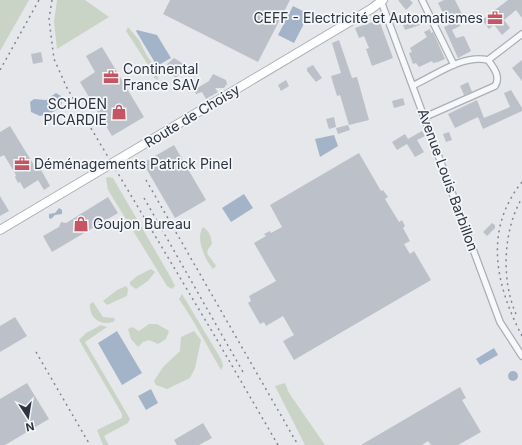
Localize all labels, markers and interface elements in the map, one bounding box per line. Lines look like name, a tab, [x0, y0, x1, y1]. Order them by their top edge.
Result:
place label: CEFF - Electricité et Automatismes	[253, 9, 483, 26]
office icon: CEFF - Electricité et Automatismes	[486, 9, 504, 27]
place label: Continental France SAV	[123, 60, 200, 93]
office icon: Continental France SAV	[102, 68, 120, 86]
street label: Route de Choisy	[141, 80, 243, 151]
place label: SCHOEN PICARDIE	[43, 95, 107, 128]
shop icon: SCHOEN PICARDIE	[110, 103, 128, 121]
street label: Avenue Louis Barbillon	[415, 106, 482, 253]
office icon: Déménagements Patrick Pinel	[13, 155, 31, 173]
place label: Déménagements Patrick Pinel	[34, 155, 232, 172]
shop icon: Goujon Bureau	[72, 215, 90, 233]
place label: Goujon Bureau	[93, 215, 191, 232]
north arrow	[8, 397, 48, 437]
text: N	[25, 419, 36, 435]

